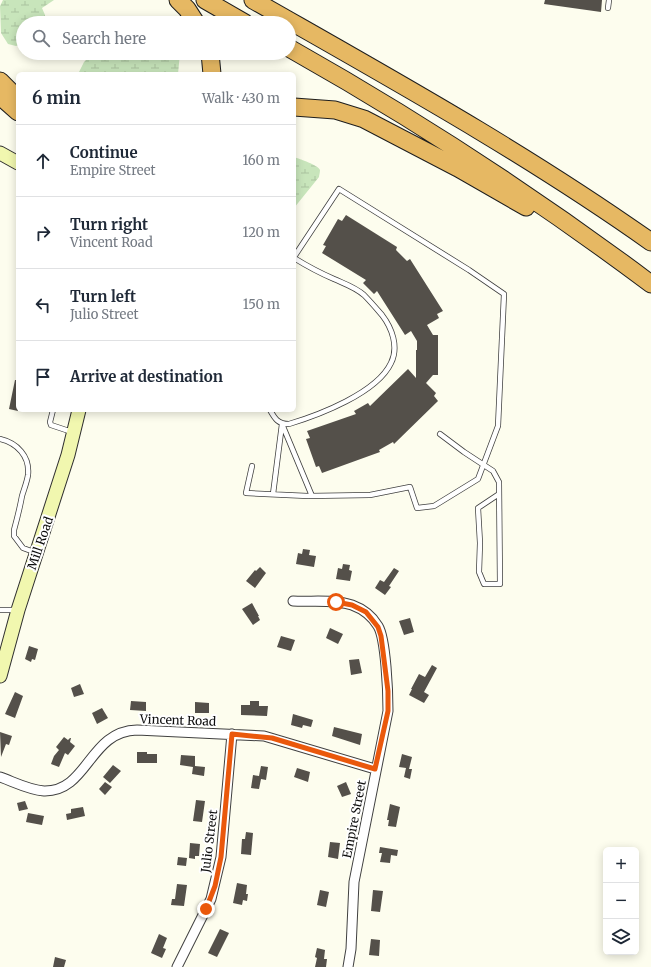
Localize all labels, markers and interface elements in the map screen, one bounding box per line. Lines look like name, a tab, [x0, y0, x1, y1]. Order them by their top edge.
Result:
search box	[16, 16, 296, 60]
icon: search	[30, 27, 52, 49]
text: Search here	[62, 29, 146, 48]
text: 6 min	[32, 87, 81, 109]
text: Walk · 430 m	[202, 90, 280, 107]
text: Continue	[70, 143, 138, 162]
icon: ahead	[32, 150, 54, 172]
text: 160 m	[242, 152, 280, 169]
text: Empire Street	[70, 162, 156, 179]
text: Turn right	[70, 215, 148, 234]
icon: right	[32, 222, 54, 244]
text: 120 m	[242, 224, 280, 241]
text: Vincent Road	[70, 234, 153, 251]
text: Turn left	[70, 287, 136, 306]
icon: left	[32, 294, 54, 316]
text: 150 m	[243, 296, 280, 313]
text: Julio Street	[70, 306, 138, 323]
icon: arrive	[32, 366, 54, 388]
text: Arrive at destination	[70, 367, 223, 386]
street label: Mill Road	[24, 514, 56, 572]
route start	[327, 593, 345, 611]
street label: Vincent Road	[139, 711, 216, 729]
street label: Empire Street	[339, 778, 369, 859]
street label: Julio Street	[198, 808, 220, 874]
map controls	[603, 847, 639, 955]
button: +	[603, 847, 639, 883]
button: −	[603, 883, 639, 919]
route end	[197, 900, 215, 918]
button: layers	[603, 919, 639, 955]

